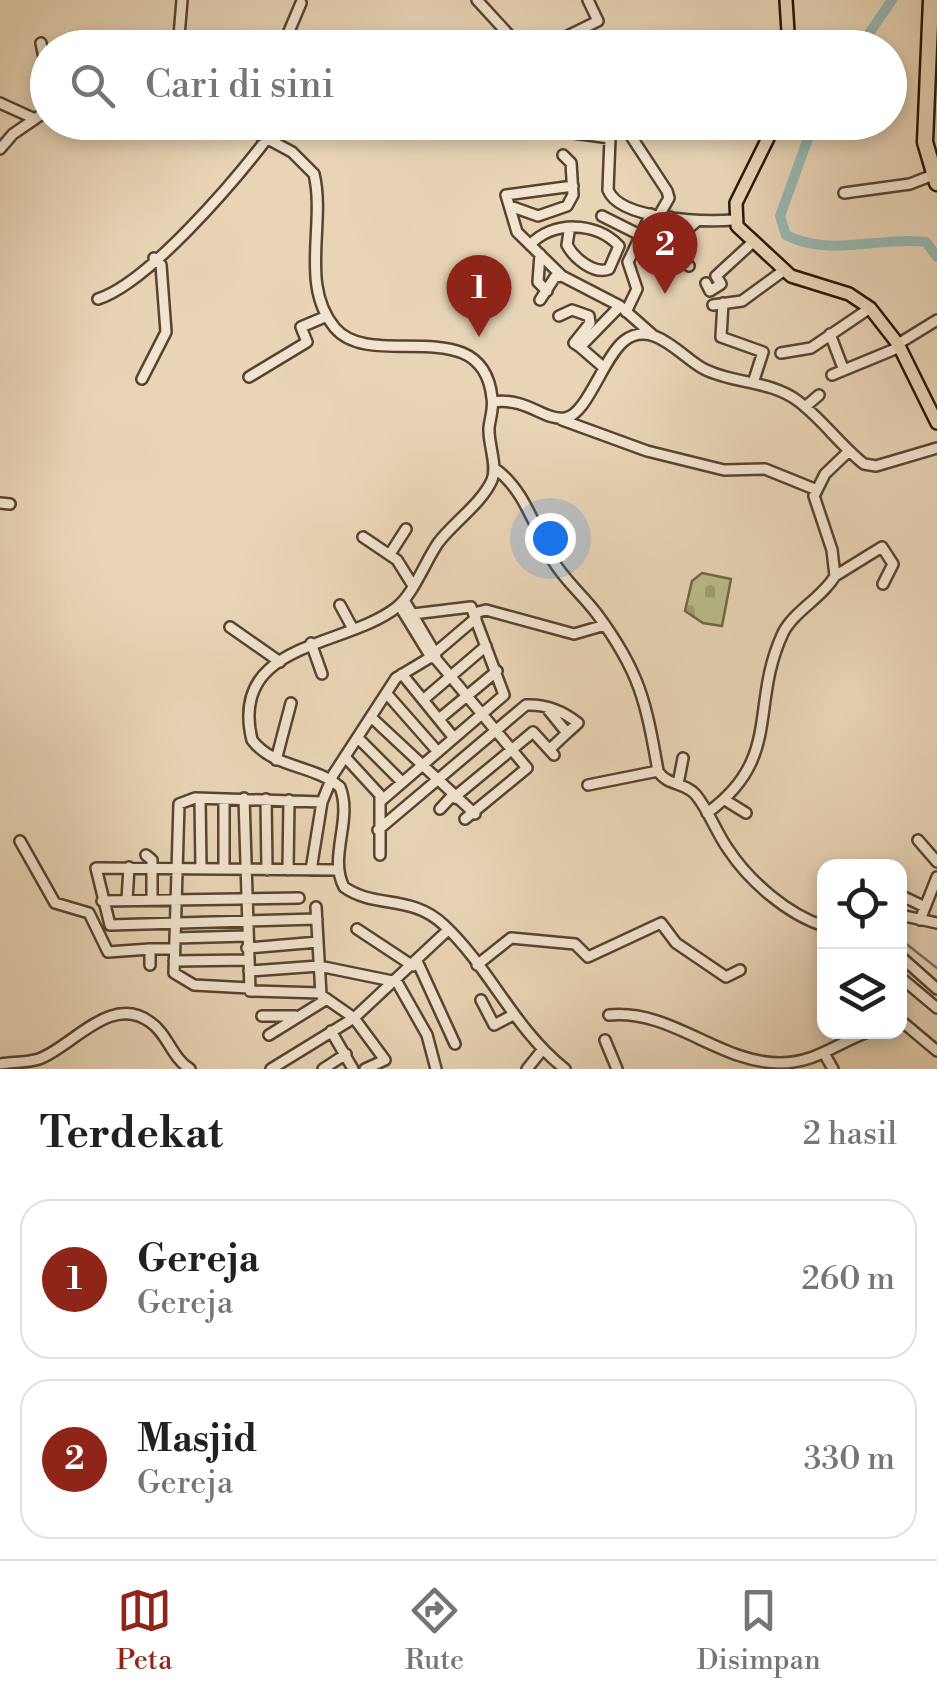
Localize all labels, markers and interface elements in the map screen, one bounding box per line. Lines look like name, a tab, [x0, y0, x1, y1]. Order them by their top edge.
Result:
search box	[30, 30, 907, 140]
icon: search	[65, 58, 120, 113]
text: Cari di sini	[145, 62, 334, 109]
pin: 2	[632, 212, 698, 294]
pin: 1	[446, 255, 512, 337]
your location	[525, 513, 576, 564]
map controls	[817, 859, 907, 1039]
button: locate	[817, 859, 907, 949]
button: layers	[817, 949, 907, 1039]
text: Terdekat	[40, 1108, 223, 1161]
text: 2 hasil	[803, 1114, 897, 1154]
text: Gereja	[137, 1236, 259, 1283]
text: 1	[67, 1259, 82, 1299]
text: 260 m	[802, 1259, 895, 1299]
text: Gereja	[137, 1283, 233, 1323]
text: Masjid	[137, 1416, 257, 1463]
text: 2	[64, 1439, 85, 1479]
text: 330 m	[804, 1439, 895, 1479]
text: Gereja	[137, 1463, 233, 1503]
tab: Peta	[116, 1583, 172, 1678]
tab: Rute	[405, 1583, 464, 1678]
tab: Disimpan	[697, 1583, 821, 1678]

